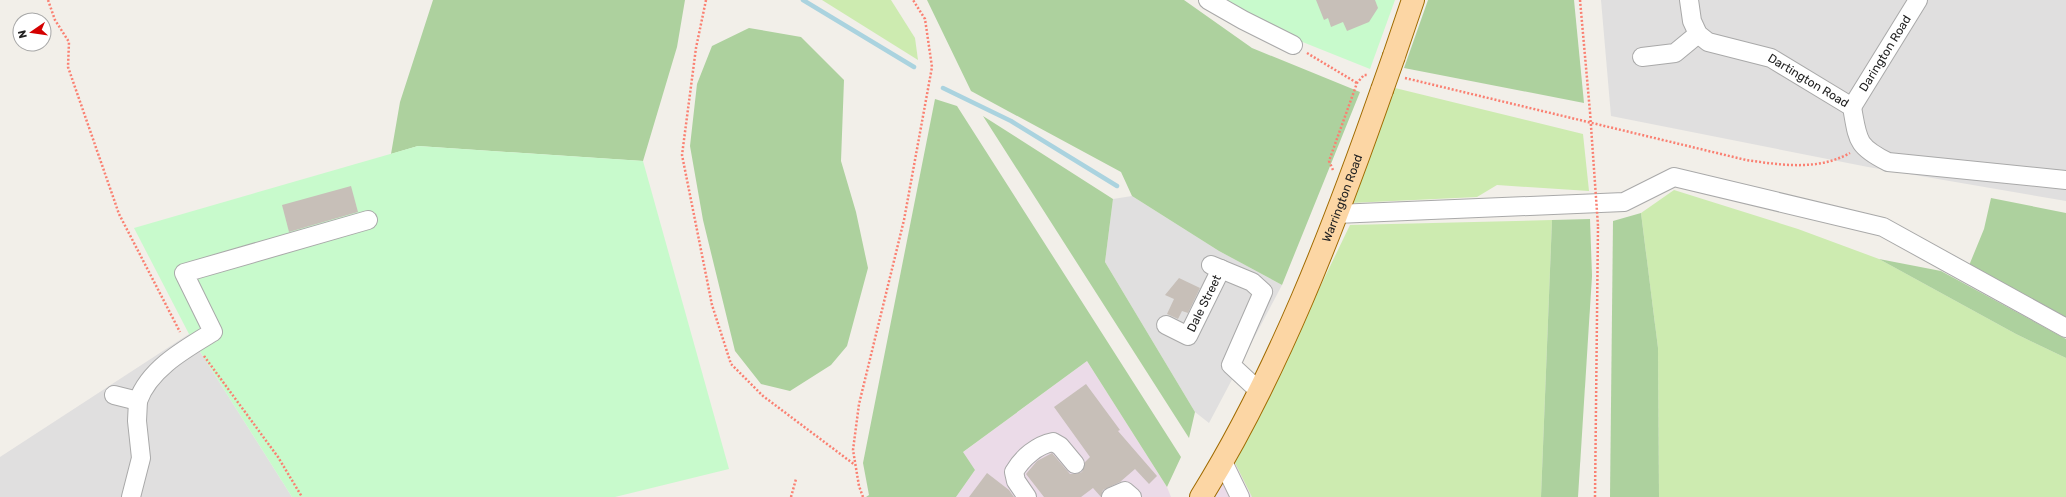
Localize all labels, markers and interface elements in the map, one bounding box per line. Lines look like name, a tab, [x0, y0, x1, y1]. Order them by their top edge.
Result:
north arrow	[12, 12, 52, 52]
street label: Darington Road	[1856, 13, 1914, 94]
text: N	[16, 29, 30, 39]
street label: Dartington Road	[1765, 51, 1851, 110]
street label: Warrington Road	[1319, 152, 1365, 244]
street label: Dale Street	[1184, 272, 1224, 334]

